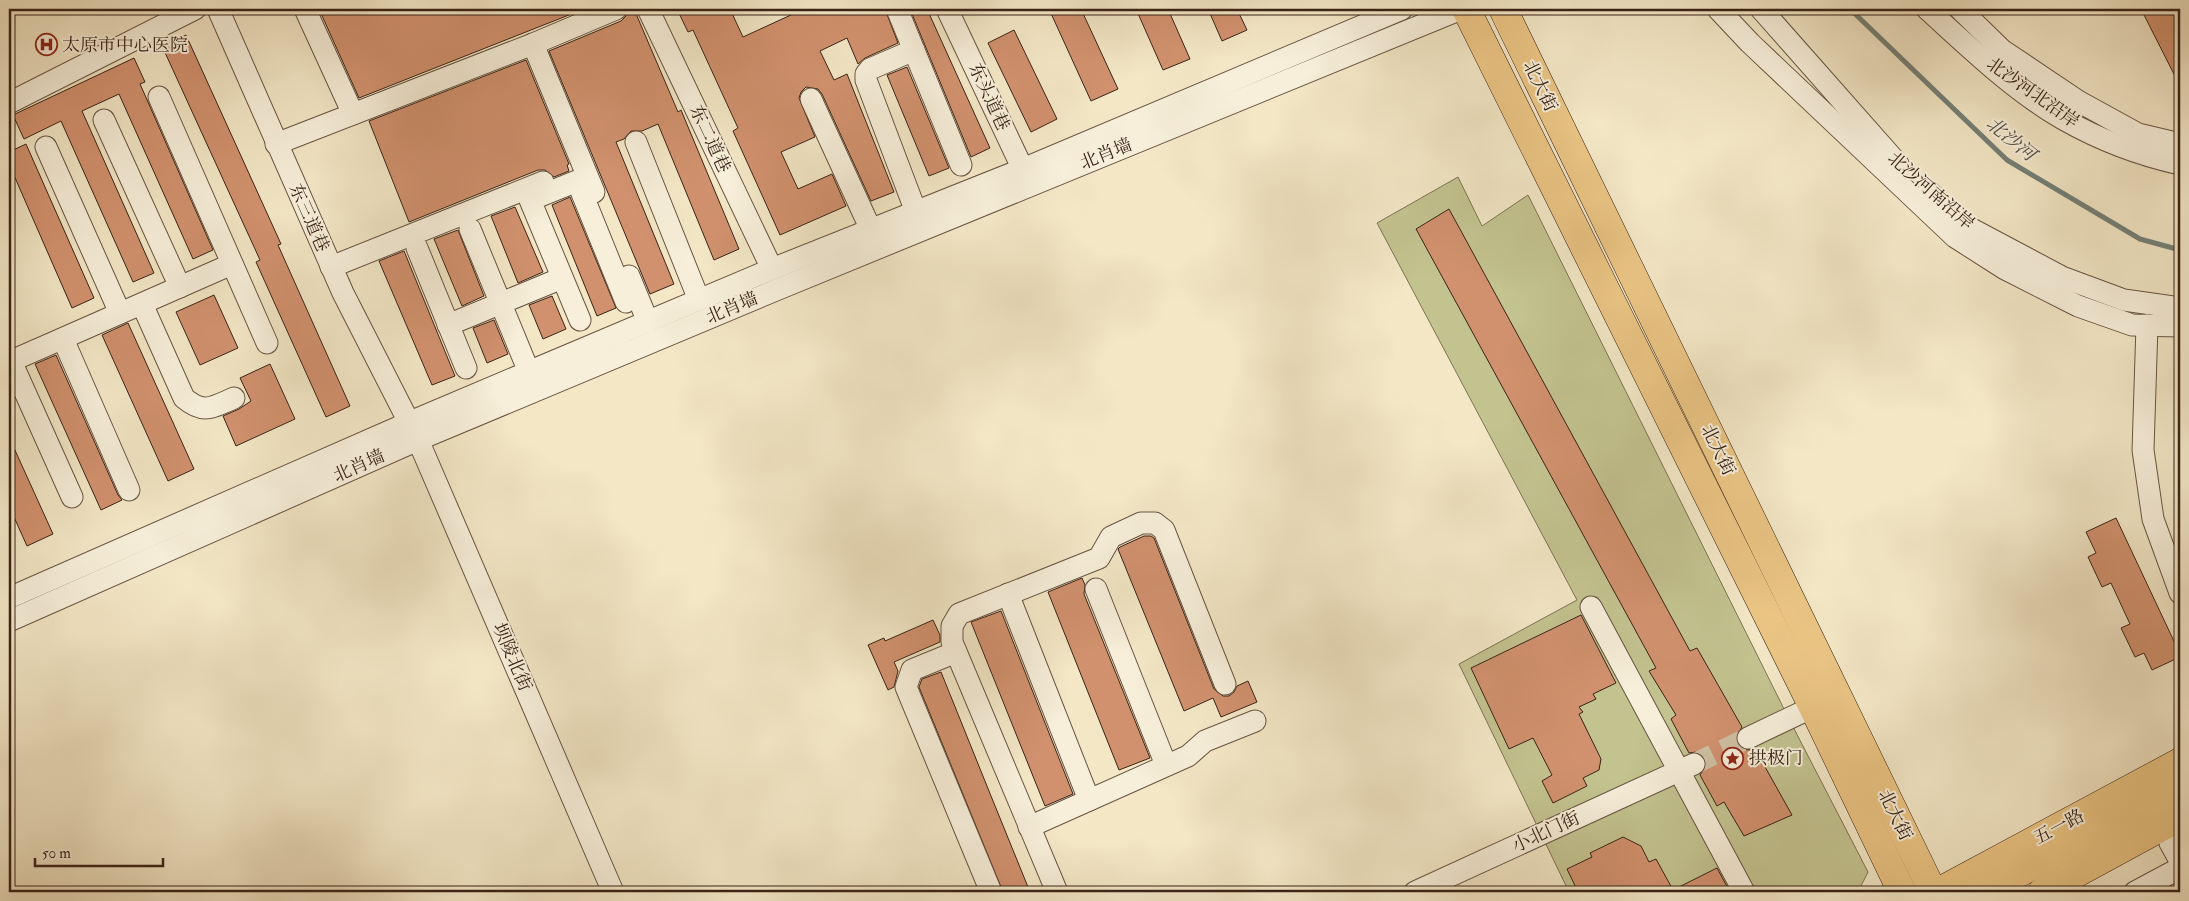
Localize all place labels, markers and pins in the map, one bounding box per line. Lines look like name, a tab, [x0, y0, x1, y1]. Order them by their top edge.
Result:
hospital icon: 太原市中心医院	[34, 33, 58, 57]
place label: 太原市中心医院	[62, 34, 188, 57]
place icon: 拱极门	[1721, 746, 1745, 770]
place label: 拱极门	[1749, 747, 1803, 770]

